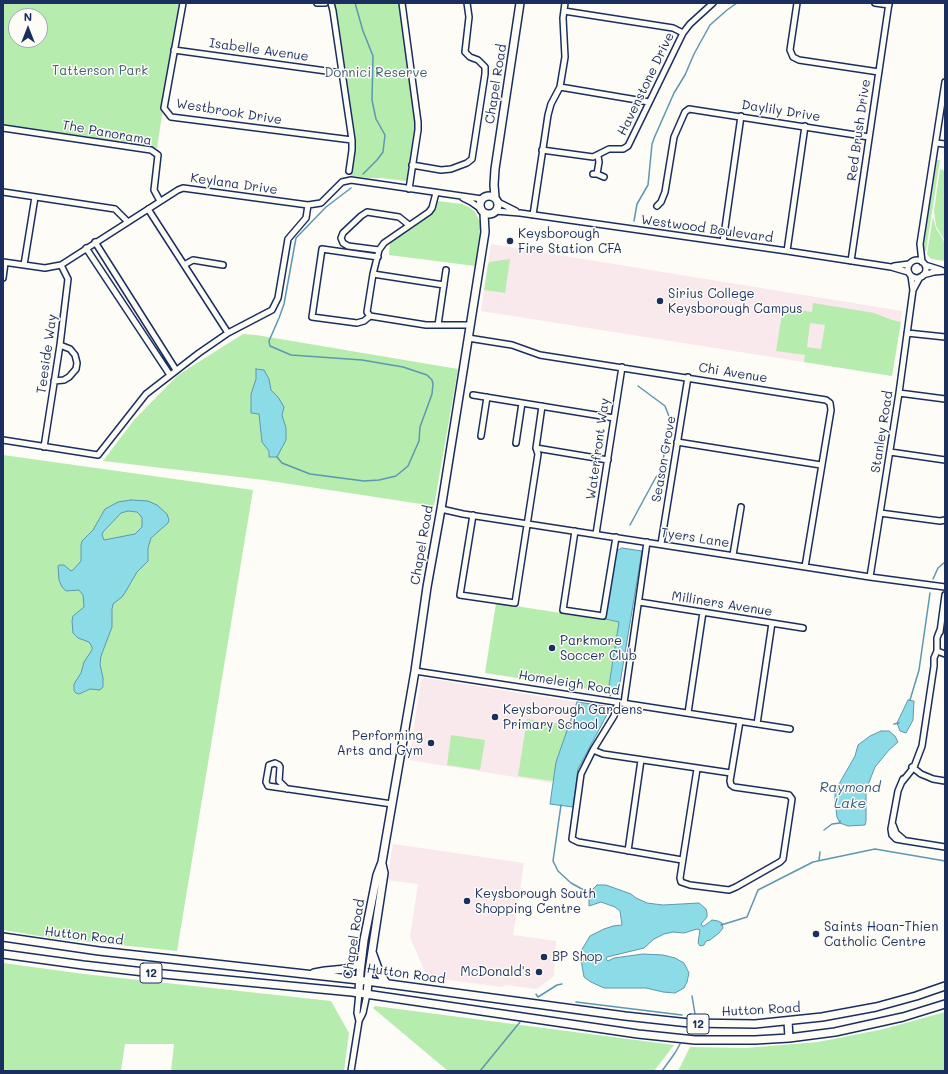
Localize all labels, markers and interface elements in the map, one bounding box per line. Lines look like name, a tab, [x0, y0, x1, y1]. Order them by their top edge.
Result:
north arrow	[8, 8, 48, 48]
text: N	[24, 9, 32, 24]
street label: Havenstone Drive	[614, 30, 678, 138]
street label: Isabelle Avenue	[208, 35, 310, 65]
street label: Chapel Road	[482, 43, 510, 125]
park label: Tatterson Park	[52, 63, 148, 79]
park label: Donnici Reserve	[325, 65, 427, 81]
street label: Red Brush Drive	[844, 78, 874, 182]
street label: Westbrook Drive	[175, 96, 283, 128]
street label: Daylily Drive	[740, 97, 822, 125]
street label: The Panorama	[61, 117, 153, 149]
street label: Keylana Drive	[189, 170, 279, 198]
street label: Westwood Boulevard	[640, 212, 774, 246]
place label: Keysborough Fire Station CFA	[518, 226, 622, 257]
marker: Keysborough Fire Station CFA	[505, 236, 515, 246]
place label: Sirius College Keysborough Campus	[668, 286, 803, 317]
marker: Sirius College Keysborough Campus	[655, 296, 665, 306]
street label: Teeside Way	[34, 313, 60, 395]
street label: Chi Avenue	[697, 360, 769, 386]
street label: Stanley Road	[868, 390, 896, 474]
street label: Waterfront Way	[583, 397, 613, 501]
street label: Season Grove	[649, 414, 679, 504]
street label: Chapel Road	[407, 504, 437, 586]
street label: Tyers Lane	[660, 525, 730, 551]
street label: Milliners Avenue	[670, 588, 774, 620]
place label: Parkmore Soccer Club	[560, 633, 637, 664]
marker: Parkmore Soccer Club	[547, 643, 557, 653]
street label: Homeleigh Road	[517, 667, 621, 699]
place label: Keysborough Gardens Primary School	[503, 702, 642, 733]
marker: Keysborough Gardens Primary School	[490, 712, 500, 722]
place label: Performing Arts and Gym	[337, 728, 423, 759]
marker: Performing Arts and Gym	[426, 738, 436, 748]
water label: Raymond Lake	[819, 780, 881, 812]
place label: Keysborough South Shopping Centre	[475, 886, 596, 917]
marker: Keysborough South Shopping Centre	[462, 896, 472, 906]
street label: Chapel Road	[340, 898, 368, 980]
place label: Saints Hoan-Thien Catholic Centre	[824, 919, 938, 950]
street label: Hutton Road	[44, 923, 124, 949]
marker: Saints Hoan-Thien Catholic Centre	[811, 929, 821, 939]
place label: BP Shop	[552, 949, 603, 965]
marker: BP Shop	[539, 952, 549, 962]
street label: Hutton Road	[366, 961, 446, 987]
road number: 12	[140, 963, 162, 983]
place label: McDonald's	[460, 964, 531, 980]
marker: McDonald's	[534, 967, 544, 977]
street label: Hutton Road	[721, 1000, 801, 1020]
road number: 12	[687, 1014, 709, 1034]

